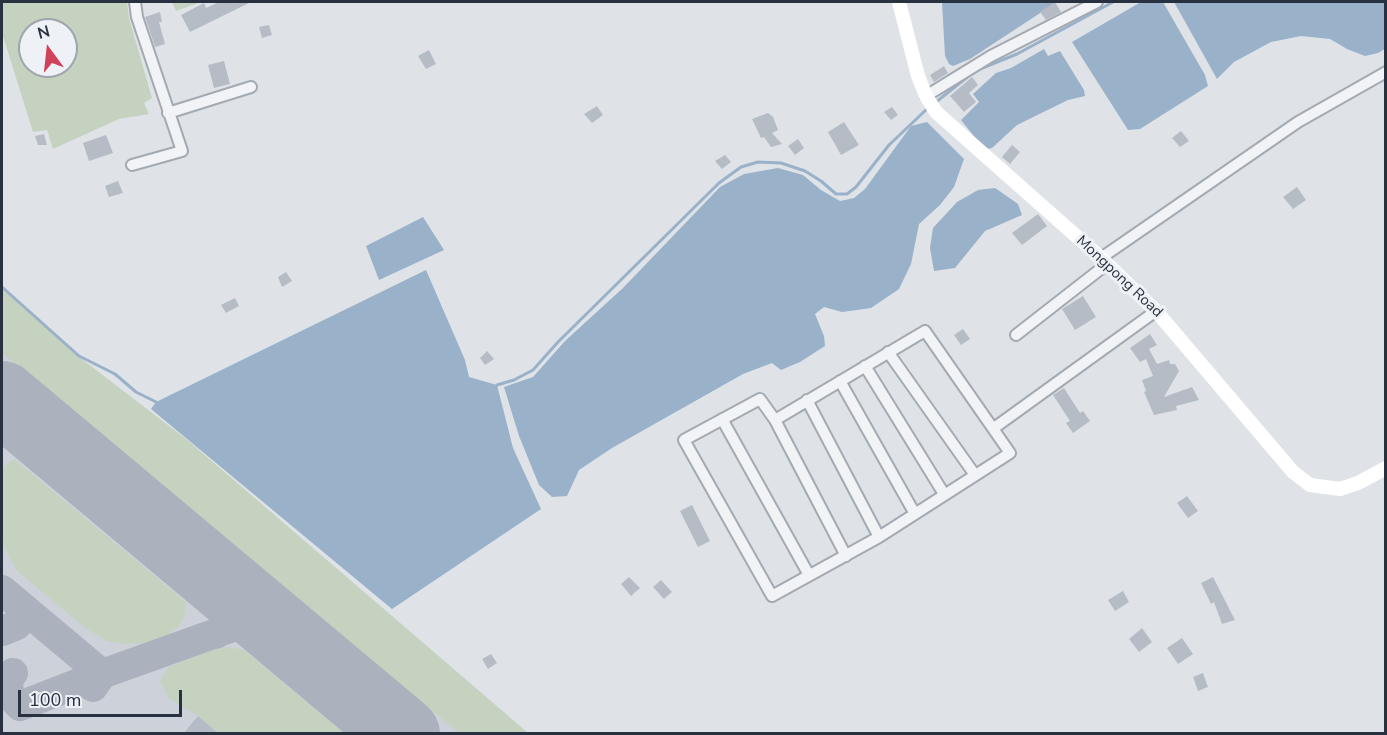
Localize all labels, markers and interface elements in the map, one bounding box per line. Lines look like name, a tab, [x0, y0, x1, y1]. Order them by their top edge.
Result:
north arrow	[18, 18, 78, 78]
text: N	[35, 20, 52, 45]
street label: Mongpong Road	[1072, 232, 1166, 322]
scale bar	[21, 678, 184, 716]
text: 100 m	[29, 688, 81, 712]

